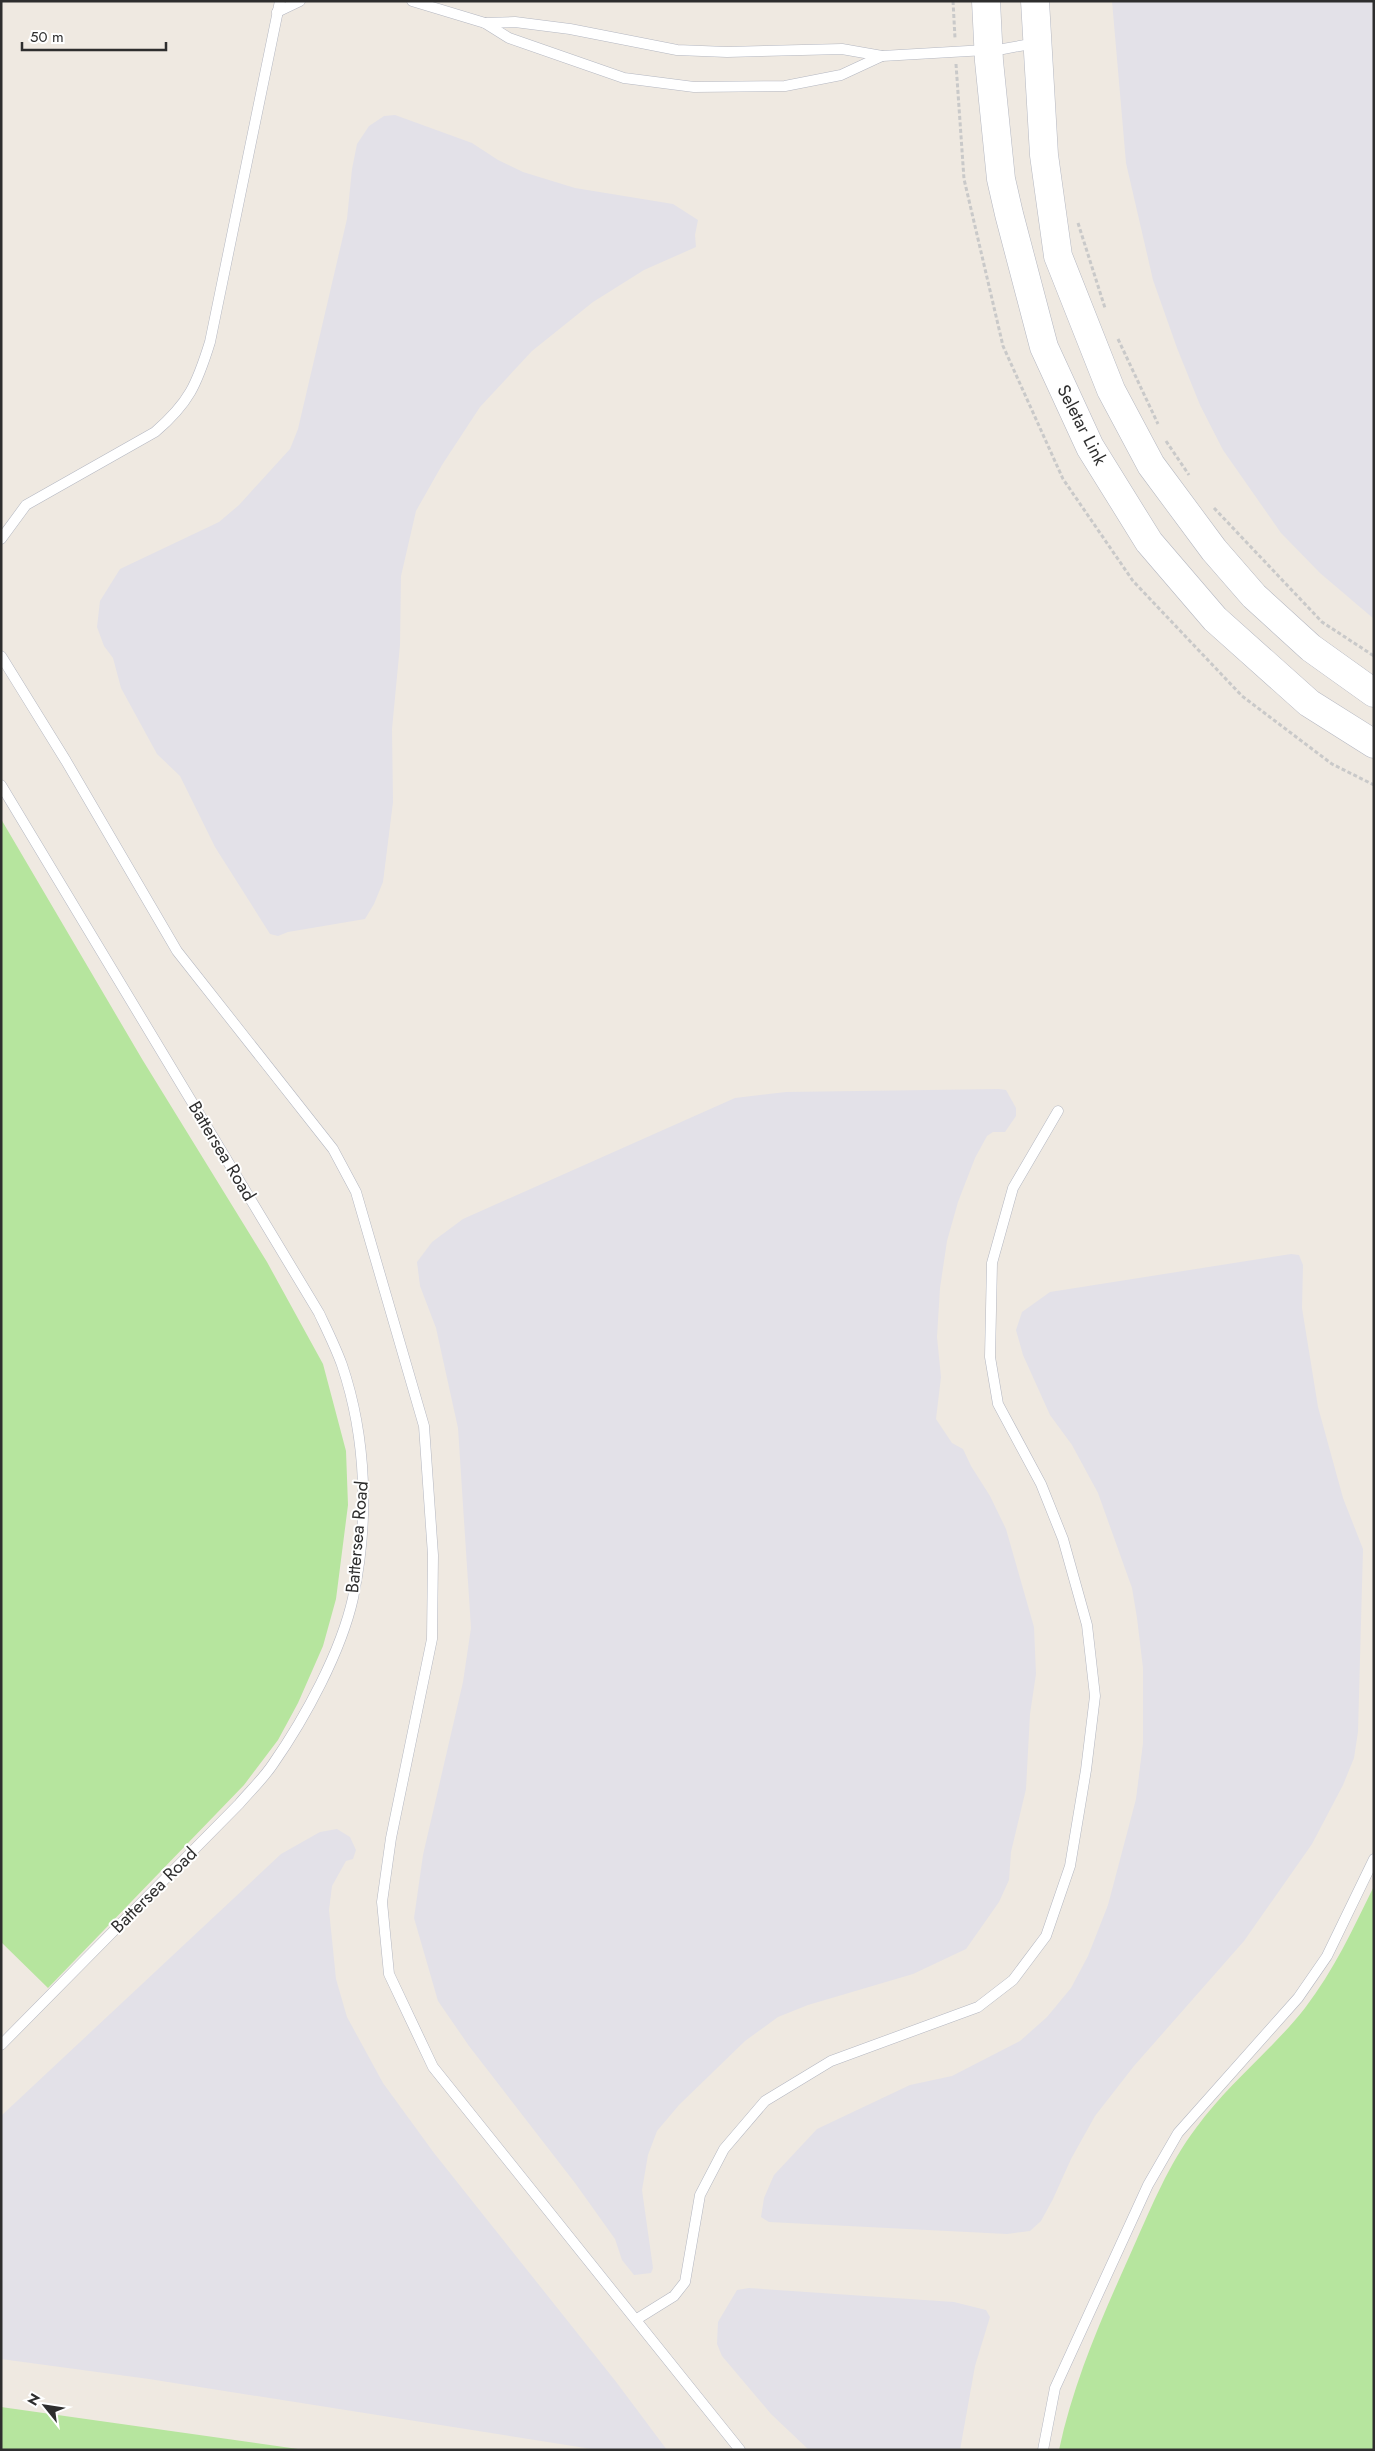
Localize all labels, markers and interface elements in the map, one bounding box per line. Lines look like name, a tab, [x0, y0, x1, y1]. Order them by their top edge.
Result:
scale bar	[22, 20, 166, 52]
text: 50 m	[30, 26, 64, 48]
street label: Seletar Link	[1051, 380, 1113, 470]
street label: Battersea Road	[182, 1096, 262, 1206]
street label: Battersea Road	[339, 1480, 375, 1594]
street label: Battersea Road	[105, 1841, 203, 1939]
north arrow	[20, 2381, 70, 2431]
text: N	[22, 2390, 45, 2409]

